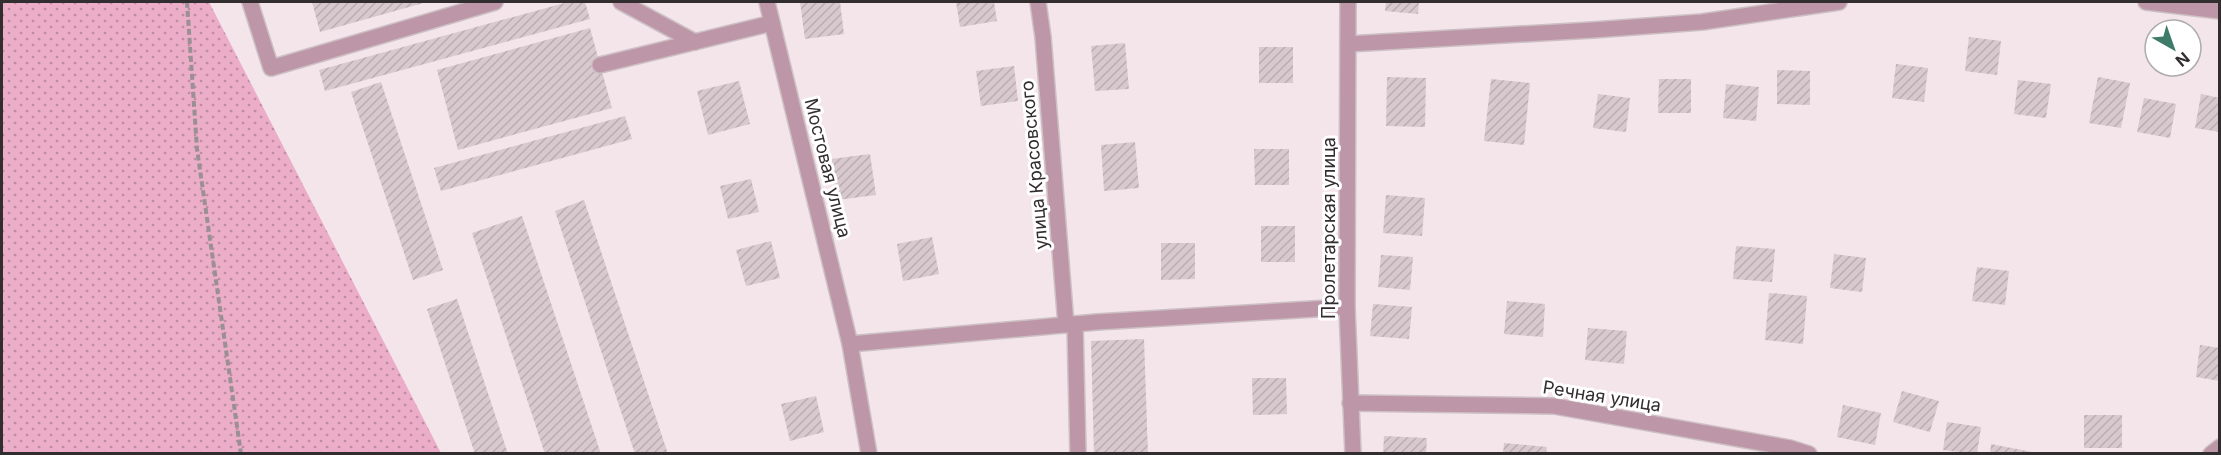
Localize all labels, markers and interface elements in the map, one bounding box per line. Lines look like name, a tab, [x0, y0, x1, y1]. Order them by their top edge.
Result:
north arrow	[2143, 18, 2203, 78]
text: N	[2172, 48, 2194, 71]
street label: улица Красовского	[1016, 80, 1052, 250]
street label: Мостовая улица	[801, 96, 855, 240]
street label: Пролетарская улица	[1318, 137, 1339, 319]
street label: Речная улица	[1541, 376, 1663, 416]

